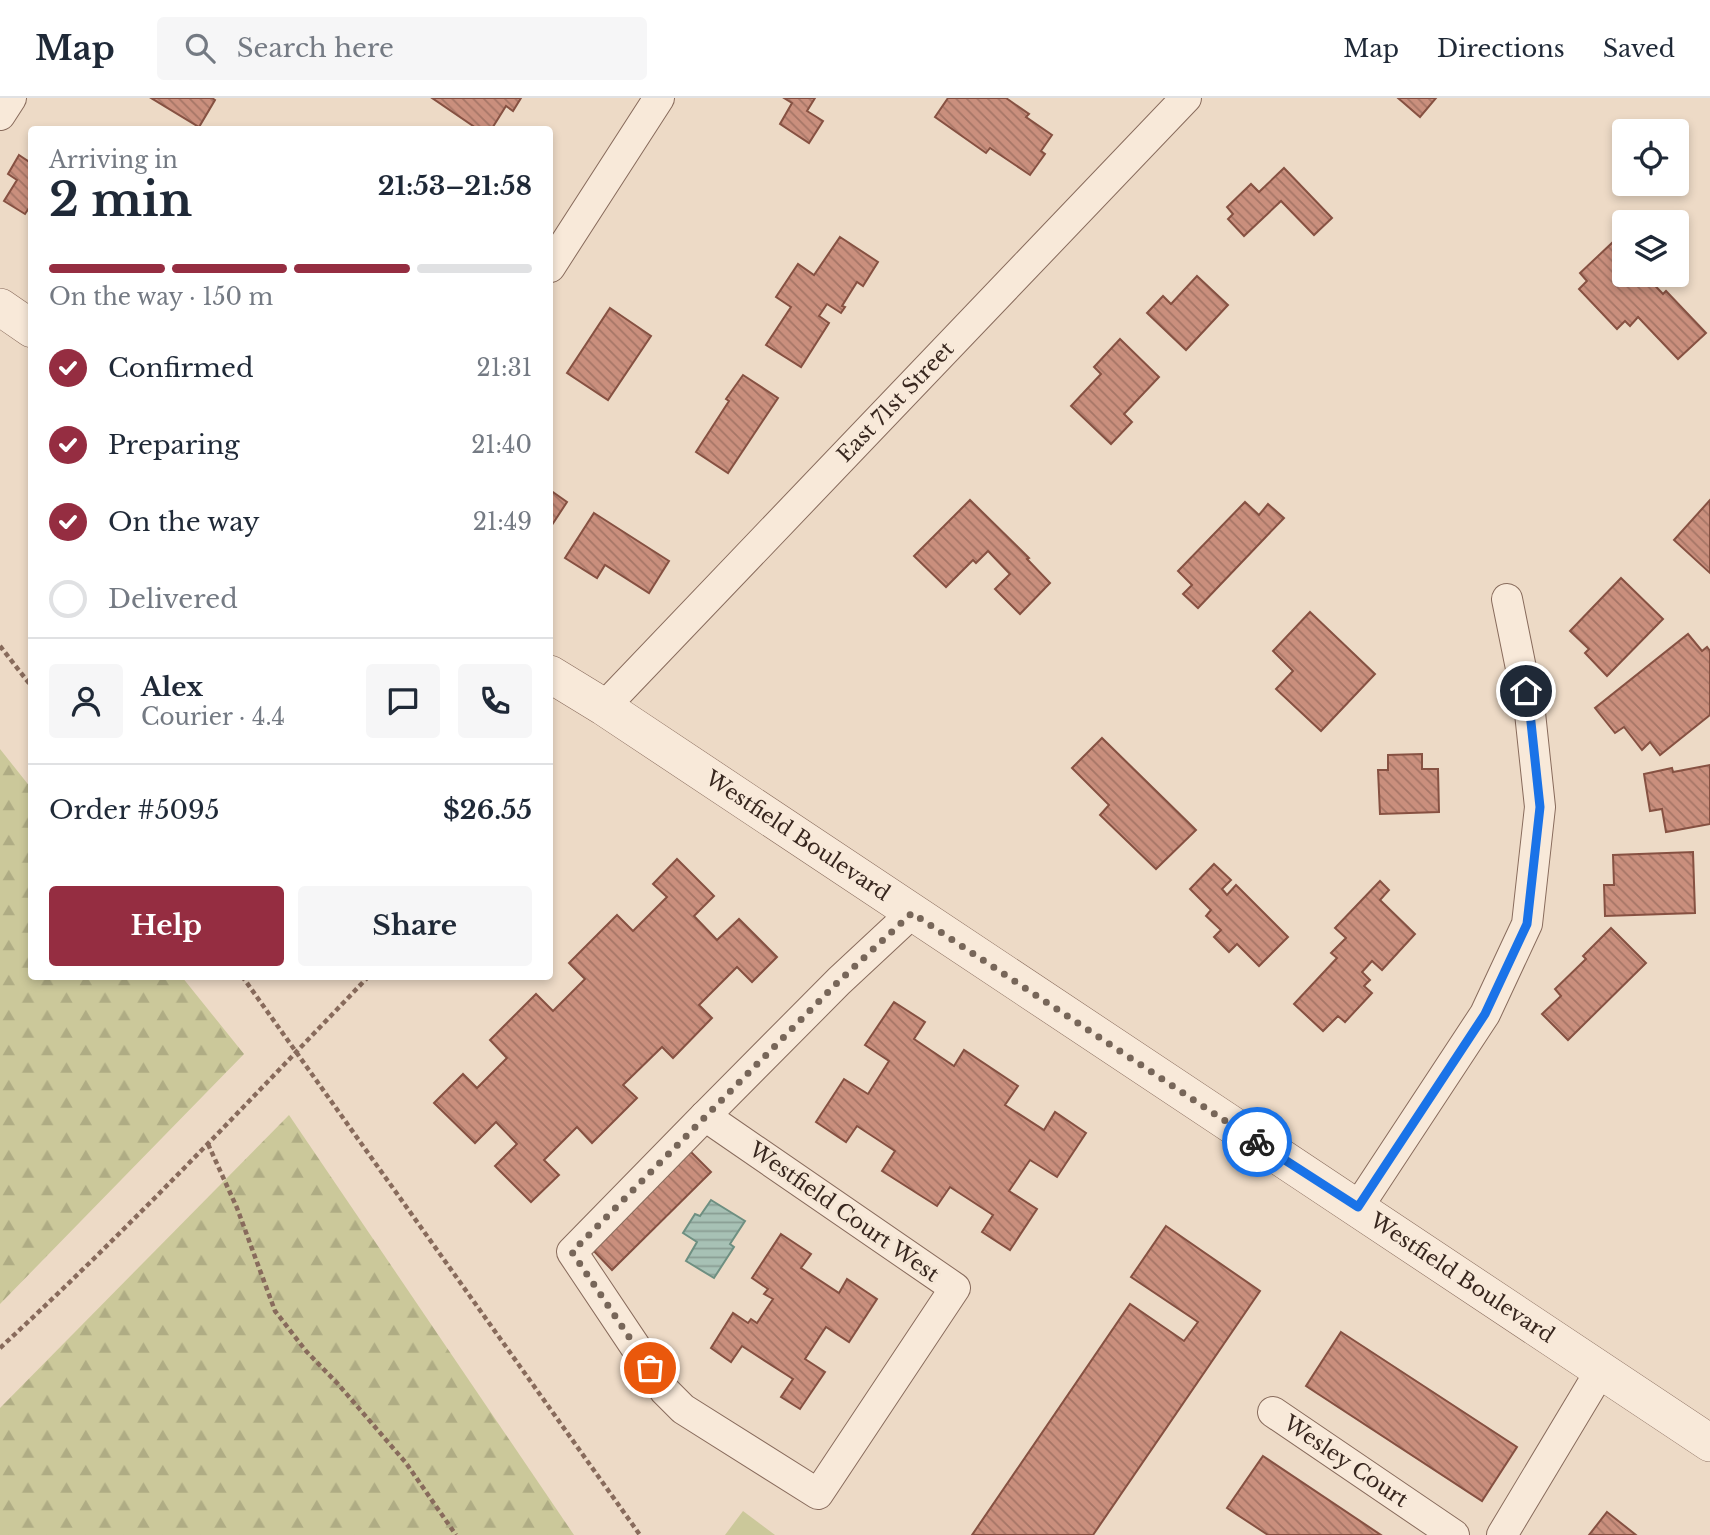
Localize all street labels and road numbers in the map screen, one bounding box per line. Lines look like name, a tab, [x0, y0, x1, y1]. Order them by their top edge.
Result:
street label: East 71st Street	[832, 336, 959, 468]
street label: Westfield Boulevard	[700, 765, 895, 907]
street label: Westfield Court West	[743, 1136, 944, 1287]
street label: Westfield Boulevard	[1364, 1207, 1559, 1349]
street label: Wesley Court	[1278, 1409, 1413, 1513]

